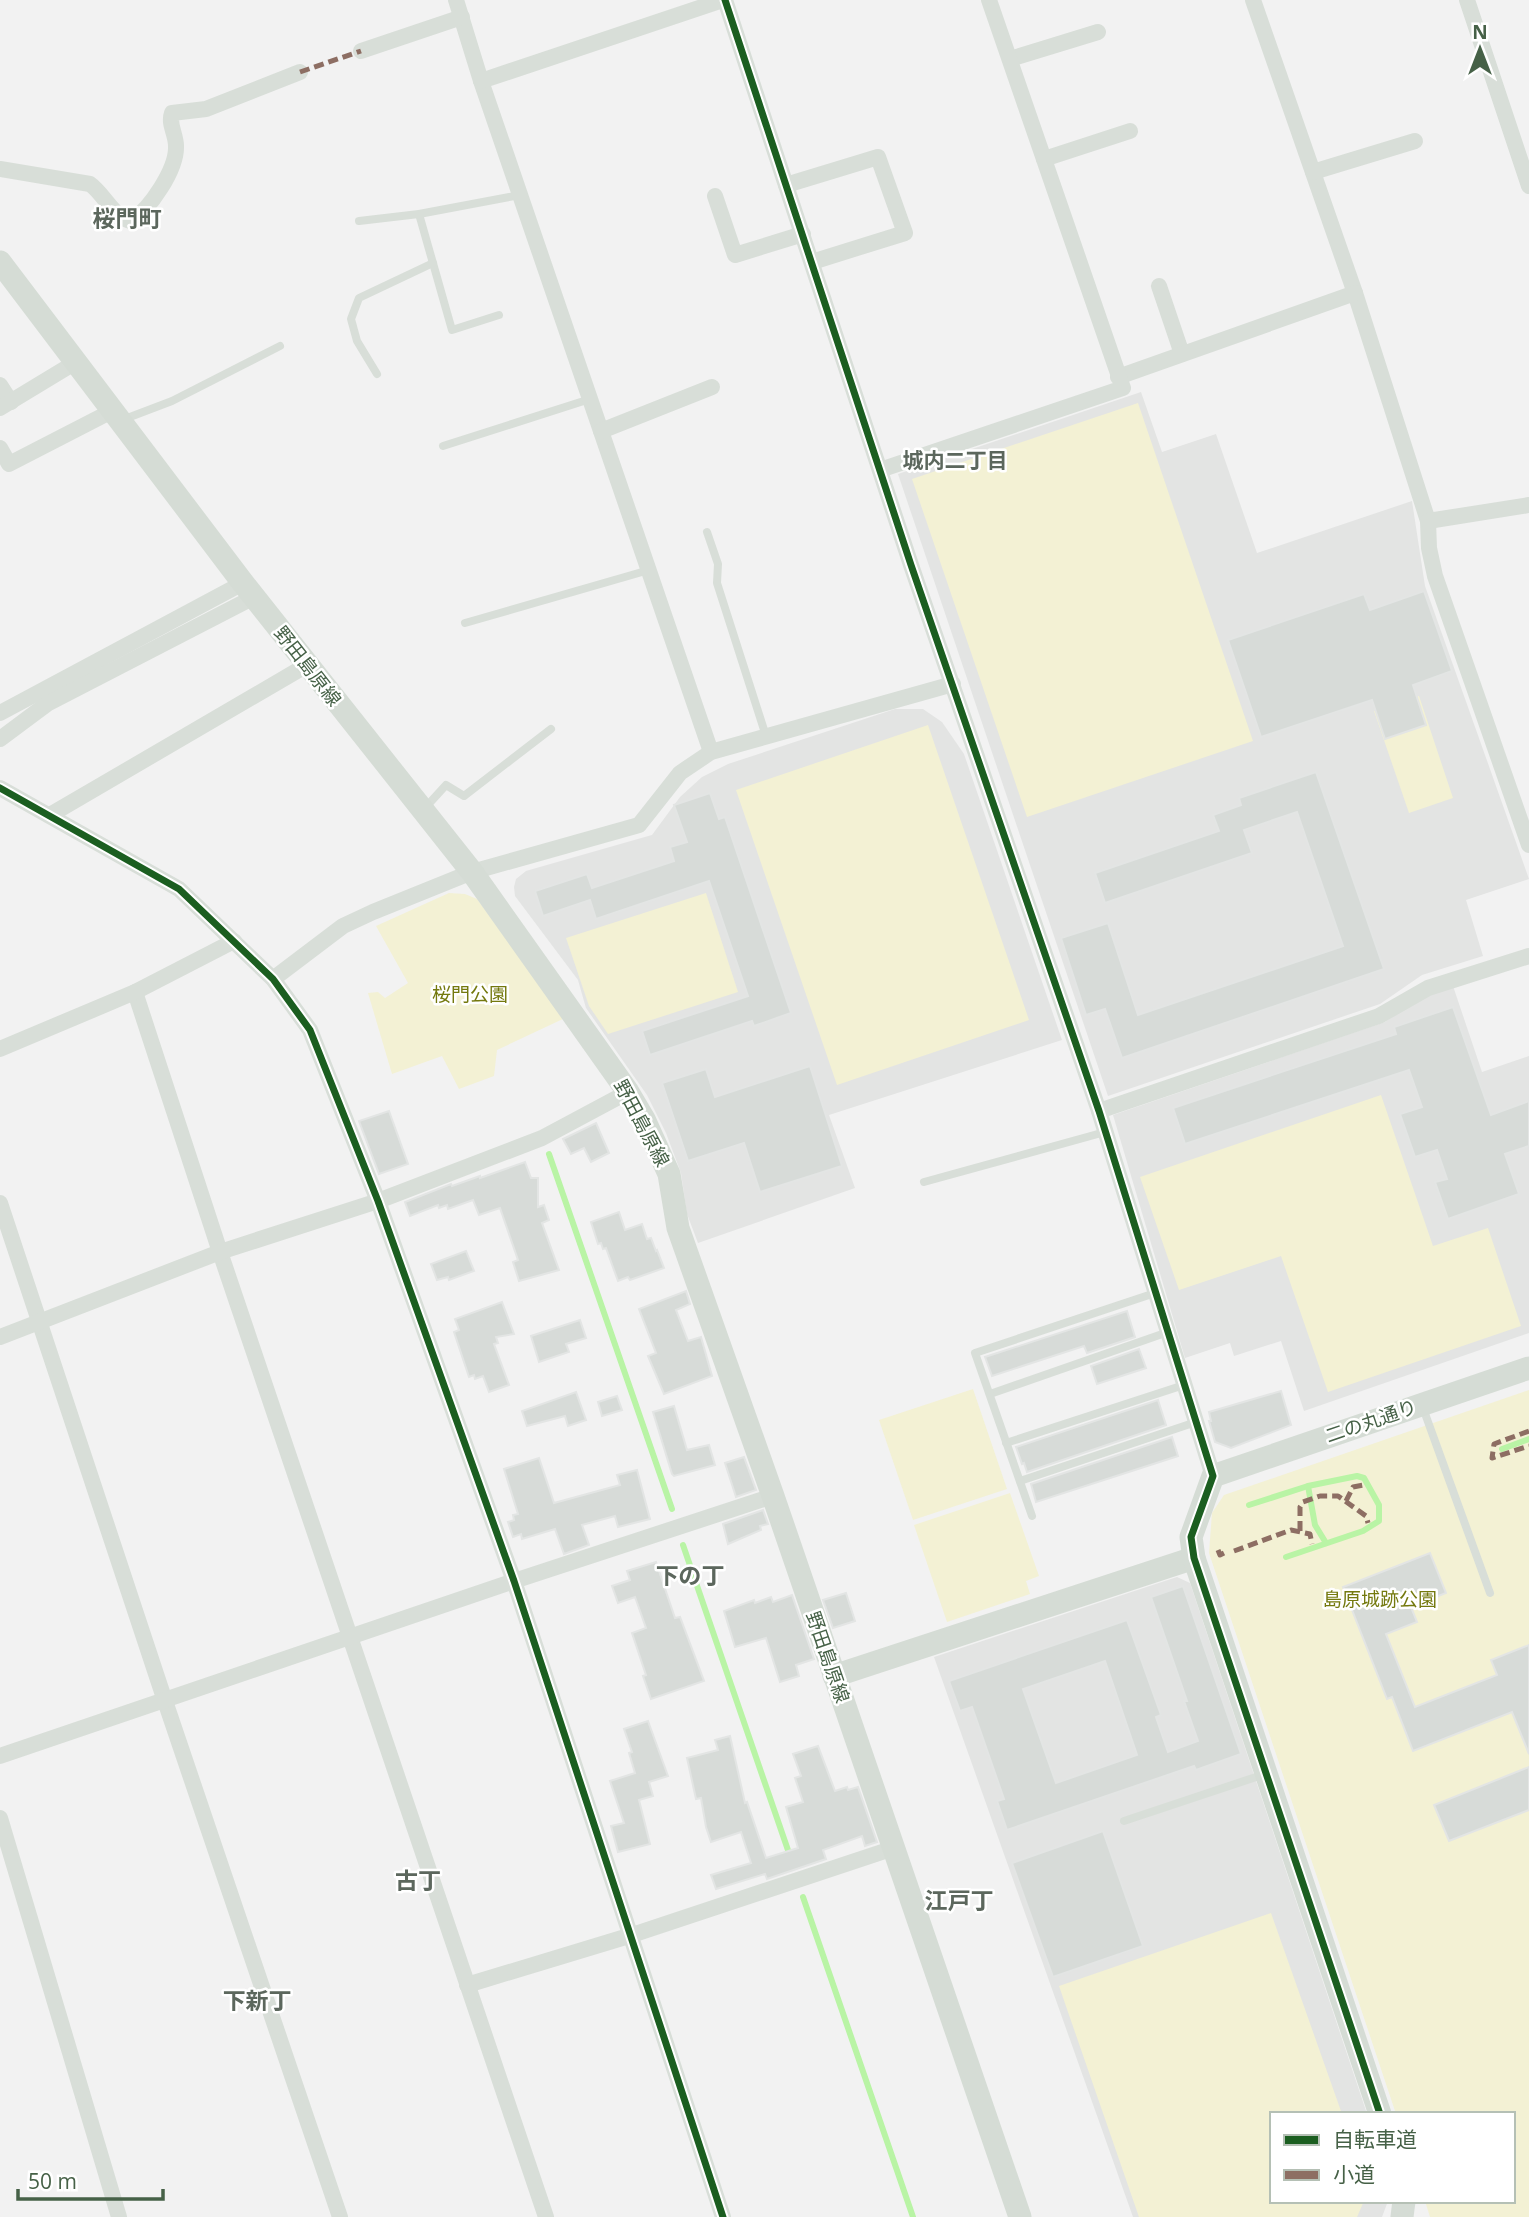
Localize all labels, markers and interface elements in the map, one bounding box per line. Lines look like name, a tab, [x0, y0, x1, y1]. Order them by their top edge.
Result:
north arrow	[1445, 14, 1515, 84]
text: N	[1472, 19, 1488, 45]
district label: 桜門町	[93, 202, 162, 234]
district label: 城内二丁目	[903, 446, 1008, 474]
street label: 野田島原線	[269, 621, 347, 711]
park label: 桜門公園	[432, 981, 508, 1007]
street label: 野田島原線	[608, 1075, 676, 1171]
street label: 二の丸通り	[1322, 1393, 1420, 1449]
district label: 下の丁	[656, 1559, 725, 1591]
park label: 島原城跡公園	[1323, 1586, 1437, 1612]
street label: 野田島原線	[800, 1608, 856, 1706]
district label: 古丁	[395, 1864, 441, 1896]
district label: 江戸丁	[925, 1884, 994, 1916]
district label: 下新丁	[223, 1984, 292, 2016]
legend	[1270, 2112, 1515, 2203]
text: 自転車道	[1333, 2125, 1417, 2153]
scale bar	[18, 2158, 163, 2202]
text: 小道	[1333, 2160, 1375, 2188]
text: 50 m	[28, 2167, 77, 2195]

